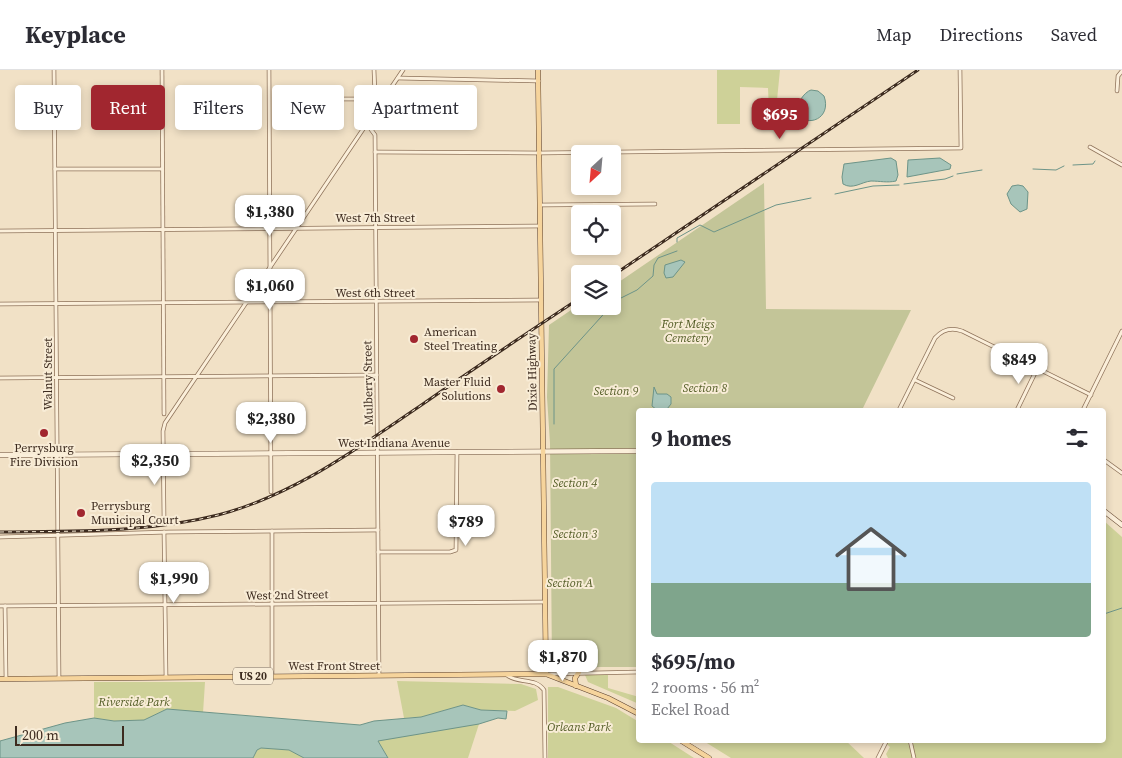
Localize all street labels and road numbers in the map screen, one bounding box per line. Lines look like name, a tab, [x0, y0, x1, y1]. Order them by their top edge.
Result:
street label: West 7th Street	[335, 210, 415, 226]
street label: West 6th Street	[335, 285, 415, 301]
street label: Dixie Highway	[523, 332, 541, 411]
street label: Walnut Street	[40, 338, 56, 410]
street label: Mulberry Street	[359, 341, 377, 425]
street label: West Indiana Avenue	[338, 435, 450, 451]
street label: West 2nd Street	[246, 586, 329, 604]
street label: West Front Street	[288, 658, 380, 674]
road number: US 20	[233, 668, 273, 684]

